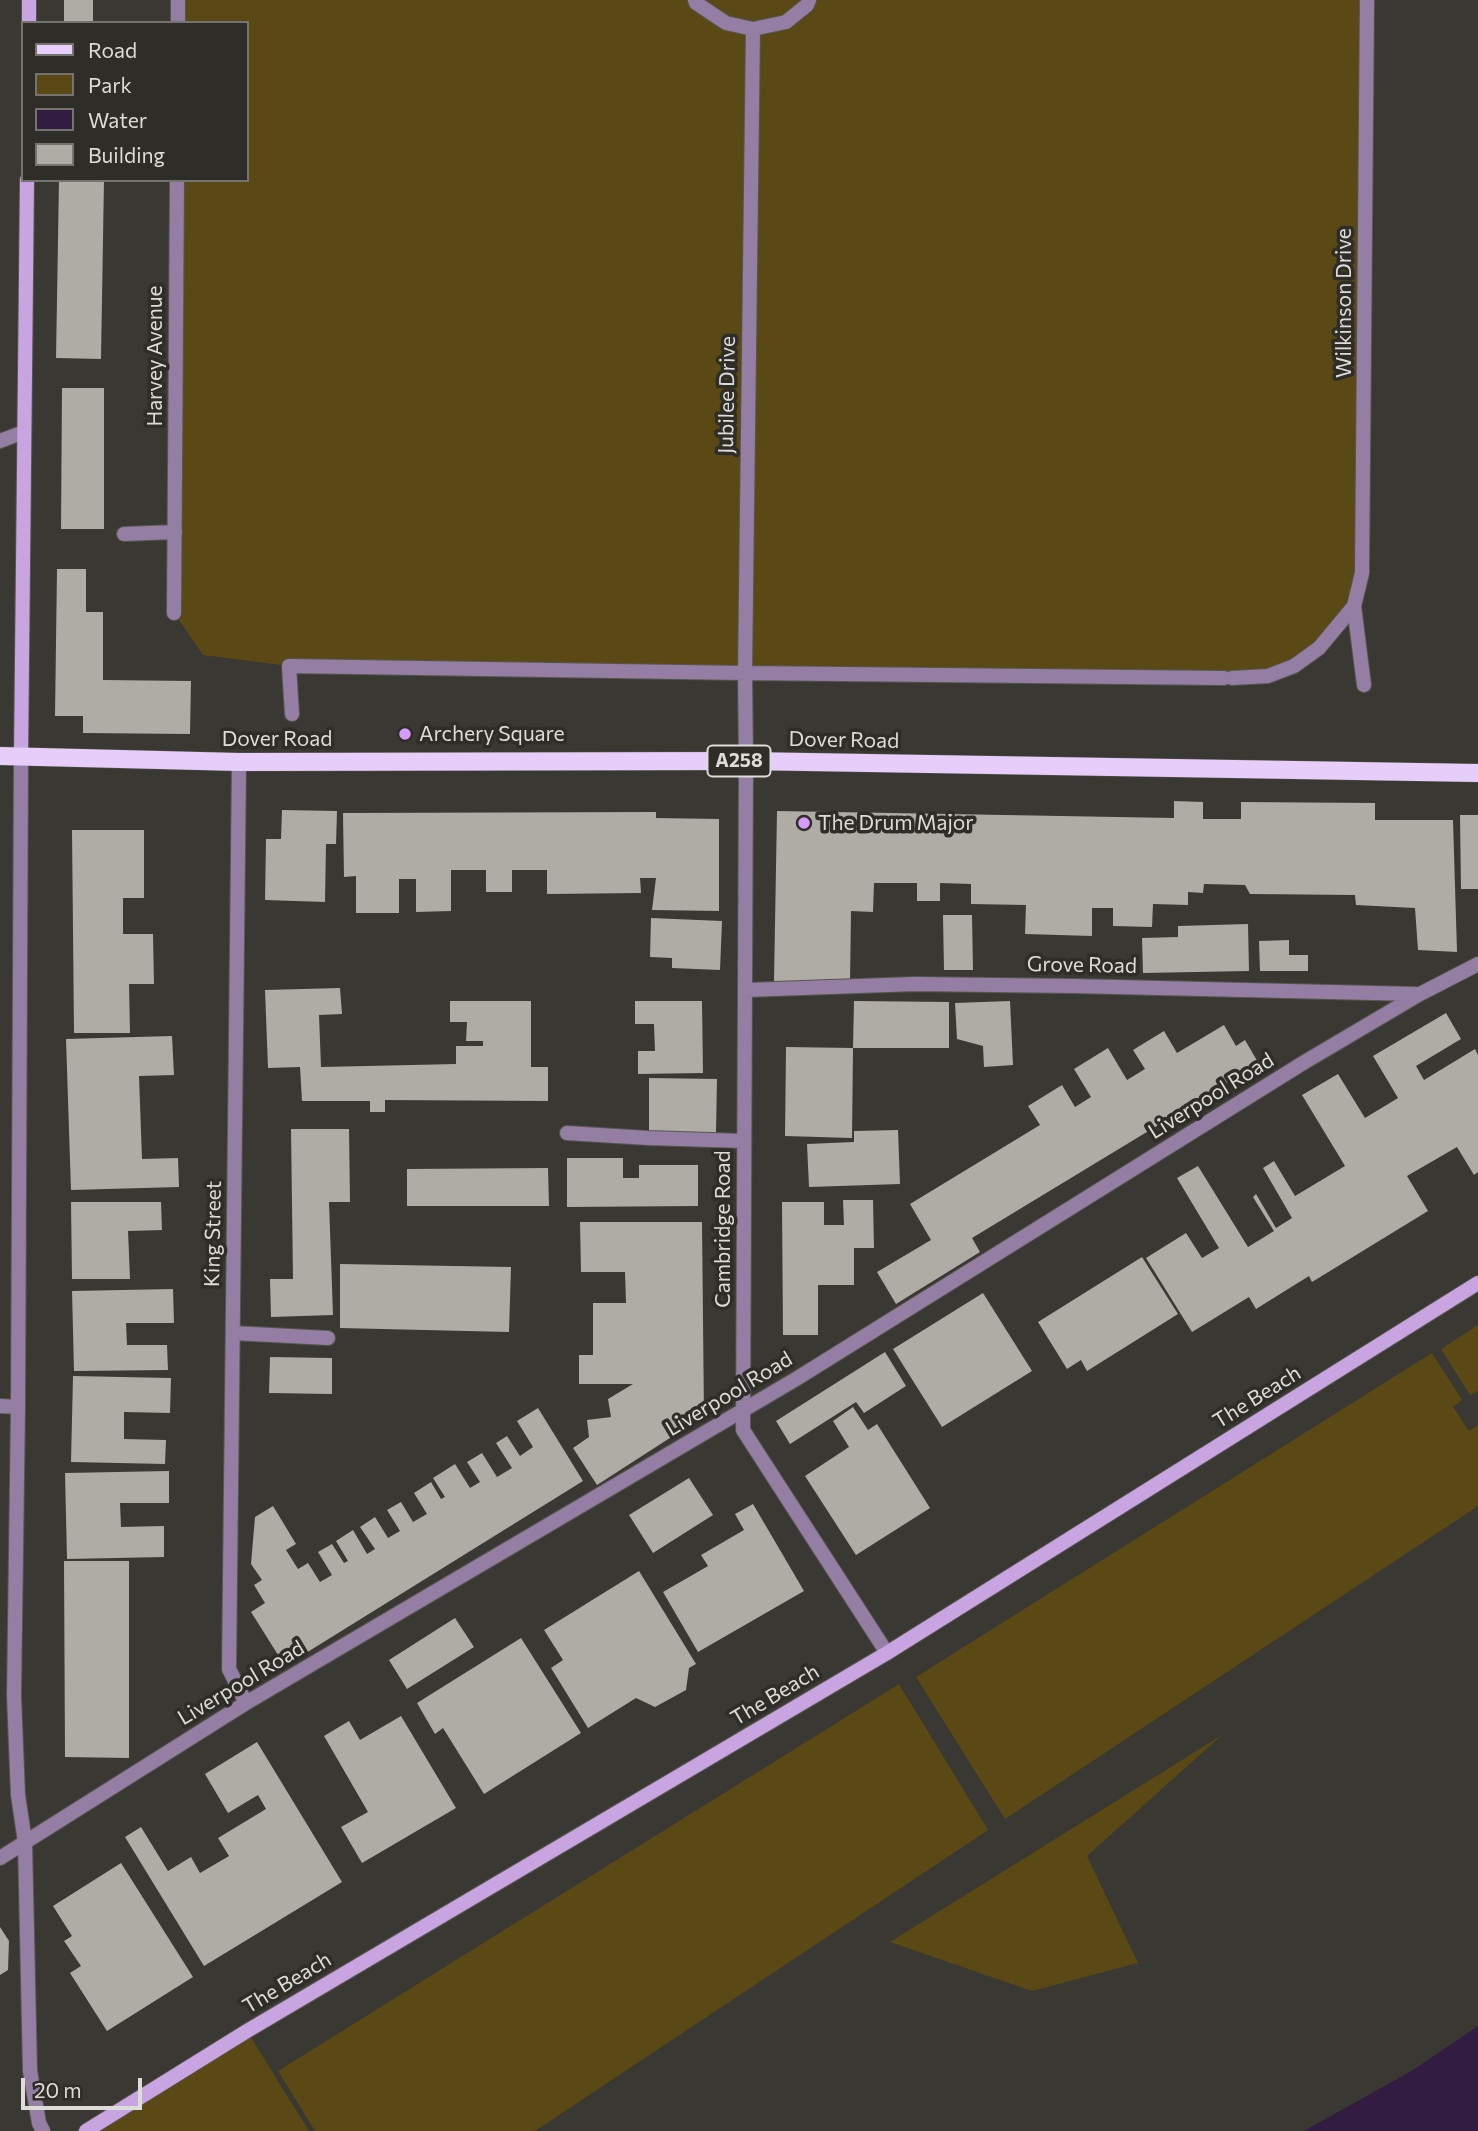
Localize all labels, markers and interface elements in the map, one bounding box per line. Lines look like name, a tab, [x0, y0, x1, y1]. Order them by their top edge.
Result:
legend	[21, 21, 248, 182]
text: Road	[88, 37, 137, 62]
text: Park	[88, 72, 132, 97]
text: Water	[88, 107, 147, 132]
text: Building	[88, 142, 165, 167]
street label: Wilkinson Drive	[1331, 228, 1357, 378]
street label: Harvey Avenue	[142, 285, 168, 427]
street label: Jubilee Drive	[713, 336, 741, 454]
place label: Archery Square	[419, 721, 565, 747]
street label: Dover Road	[222, 726, 332, 752]
marker: Archery Square	[397, 726, 413, 742]
street label: Dover Road	[789, 726, 899, 754]
road number: A258	[708, 746, 770, 776]
place label: The Drum Major	[818, 810, 974, 836]
marker: The Drum Major	[796, 815, 812, 831]
street label: Grove Road	[1027, 951, 1137, 979]
street label: Liverpool Road	[1144, 1047, 1278, 1145]
street label: Cambridge Road	[710, 1150, 736, 1308]
street label: King Street	[199, 1181, 227, 1287]
street label: Liverpool Road	[661, 1346, 797, 1442]
street label: The Beach	[1209, 1360, 1305, 1434]
street label: Liverpool Road	[173, 1635, 309, 1731]
street label: The Beach	[726, 1659, 824, 1731]
street label: The Beach	[238, 1947, 336, 2019]
scale bar	[24, 2064, 145, 2108]
text: 20 m	[34, 2077, 82, 2102]

